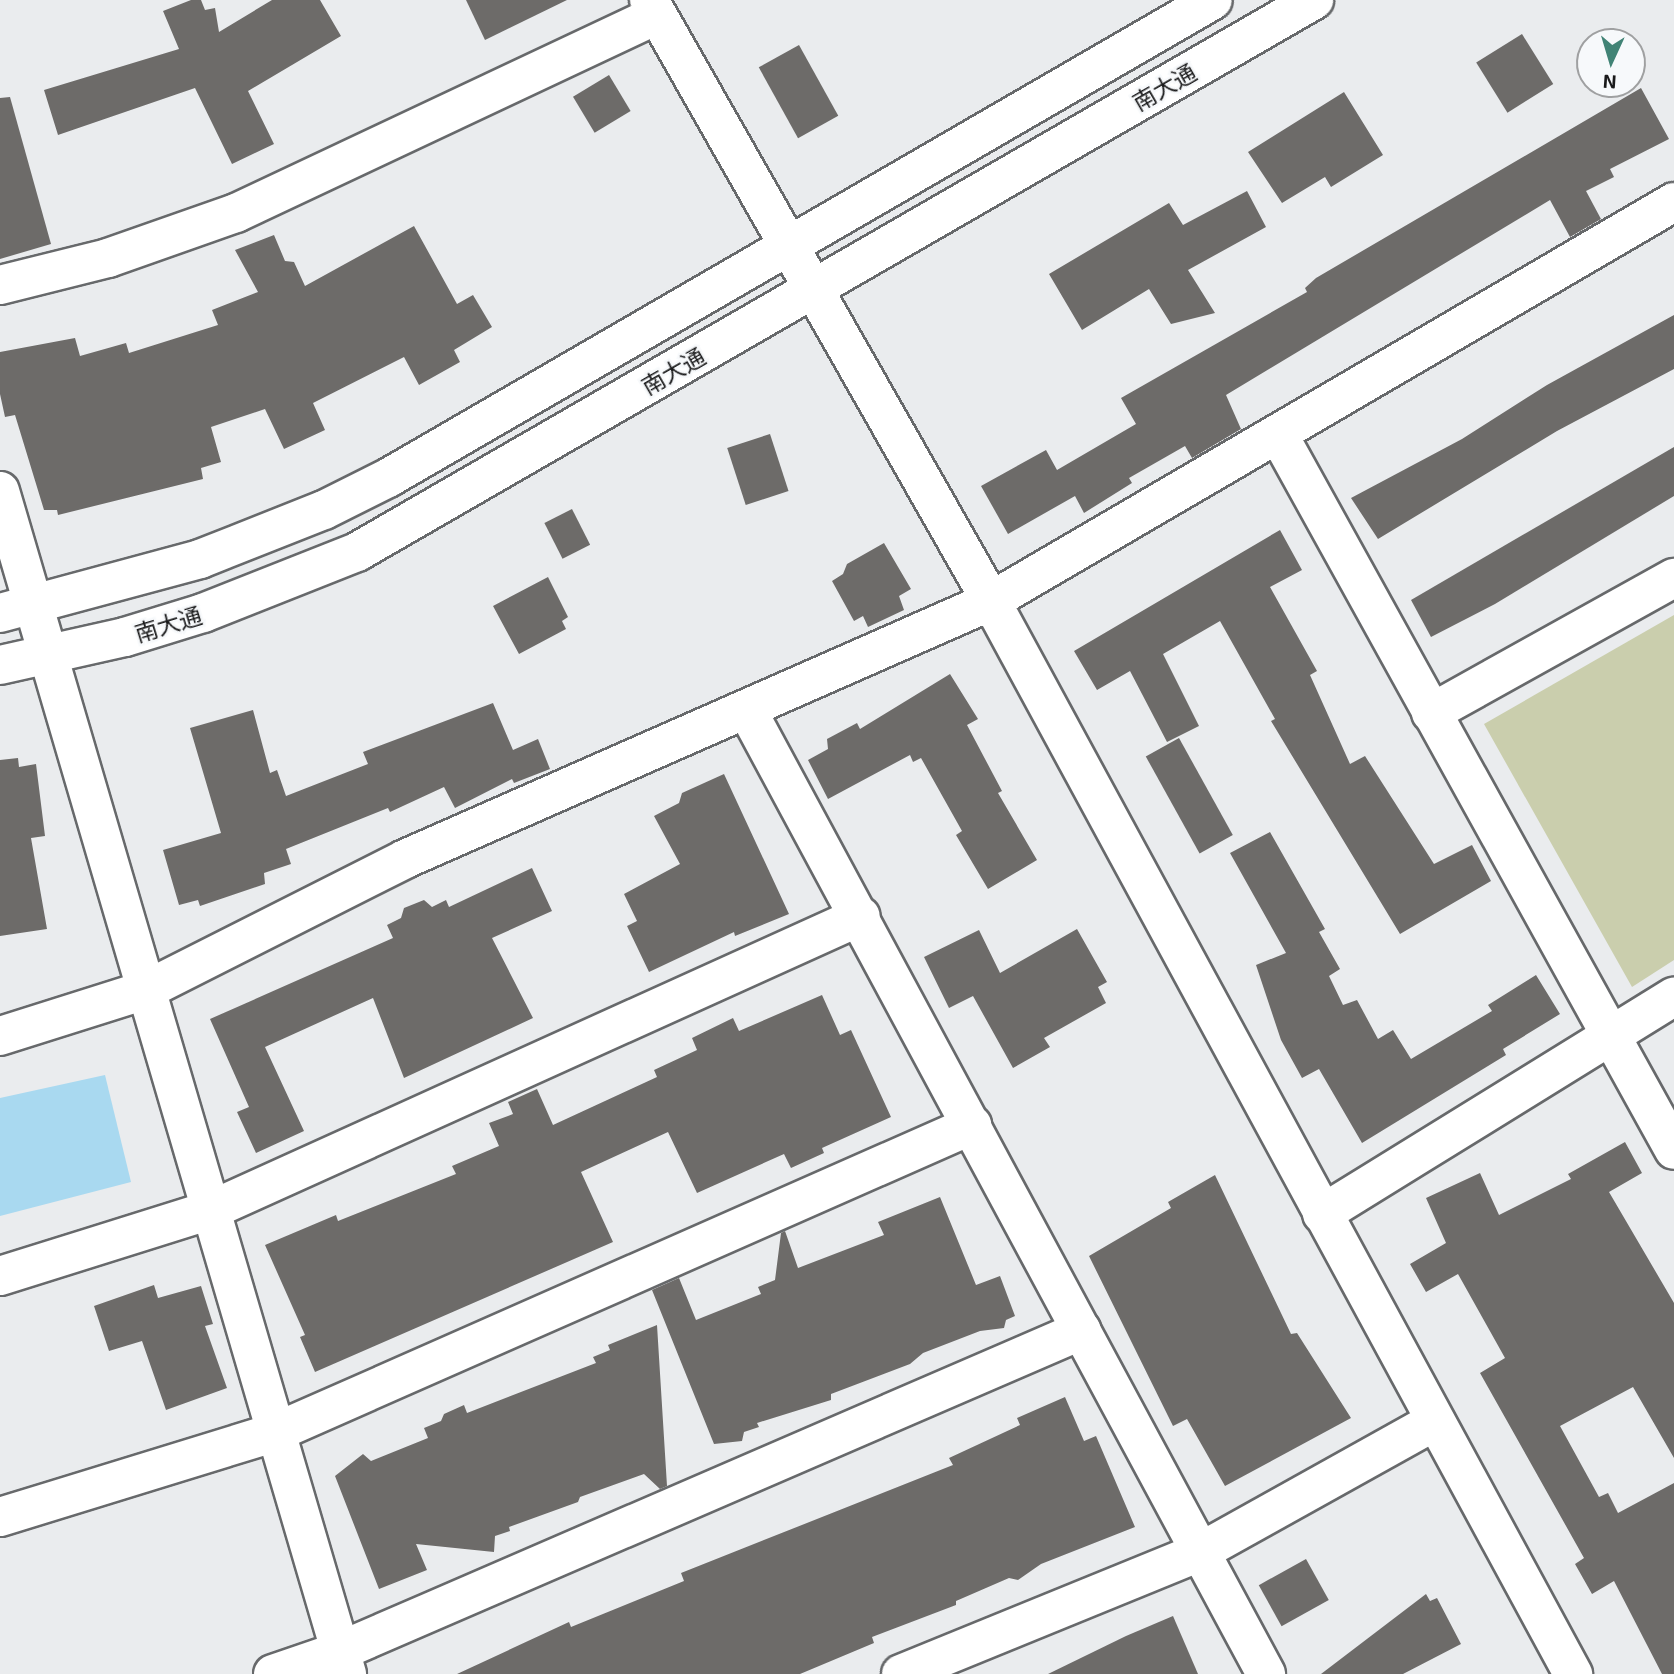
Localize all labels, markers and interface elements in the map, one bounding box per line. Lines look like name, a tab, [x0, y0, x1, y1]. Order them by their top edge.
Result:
north arrow	[1576, 28, 1646, 98]
street label: 南大通	[1127, 58, 1201, 116]
text: N	[1602, 71, 1617, 94]
street label: 南大通	[636, 342, 710, 400]
street label: 南大通	[131, 601, 205, 647]

